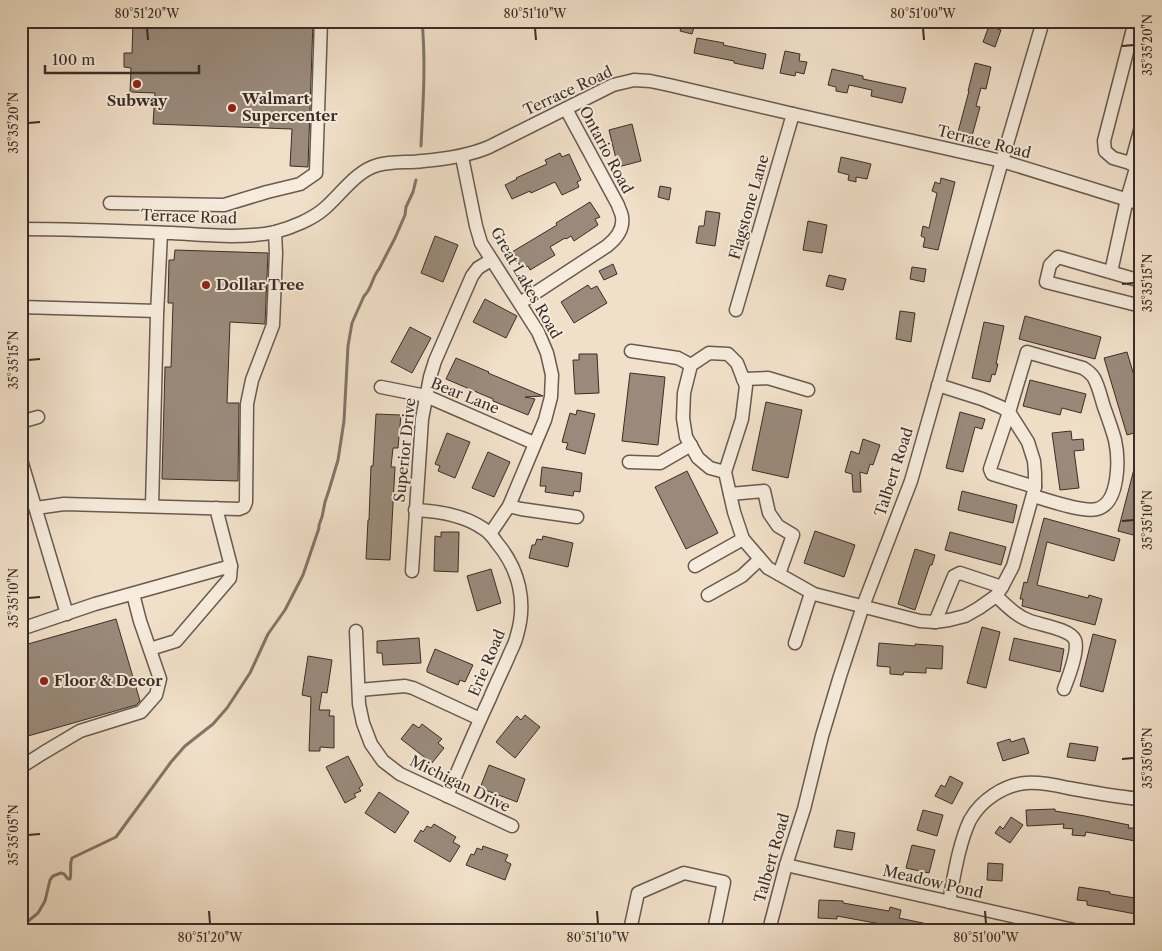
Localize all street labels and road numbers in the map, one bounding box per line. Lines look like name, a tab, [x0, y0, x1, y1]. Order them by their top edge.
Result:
street label: Terrace Road	[520, 62, 615, 119]
street label: Ontario Road	[575, 103, 637, 197]
street label: Terrace Road	[935, 121, 1033, 162]
street label: Flagstone Lane	[724, 152, 773, 262]
street label: Terrace Road	[141, 205, 237, 228]
street label: Great Lakes Road	[487, 224, 566, 342]
street label: Bear Lane	[428, 373, 502, 418]
street label: Superior Drive	[390, 397, 419, 503]
street label: Talbert Road	[870, 425, 917, 519]
street label: Erie Road	[464, 627, 509, 699]
street label: Michigan Drive	[407, 751, 514, 816]
street label: Talbert Road	[750, 811, 793, 905]
street label: Meadow Pond	[881, 861, 985, 902]

